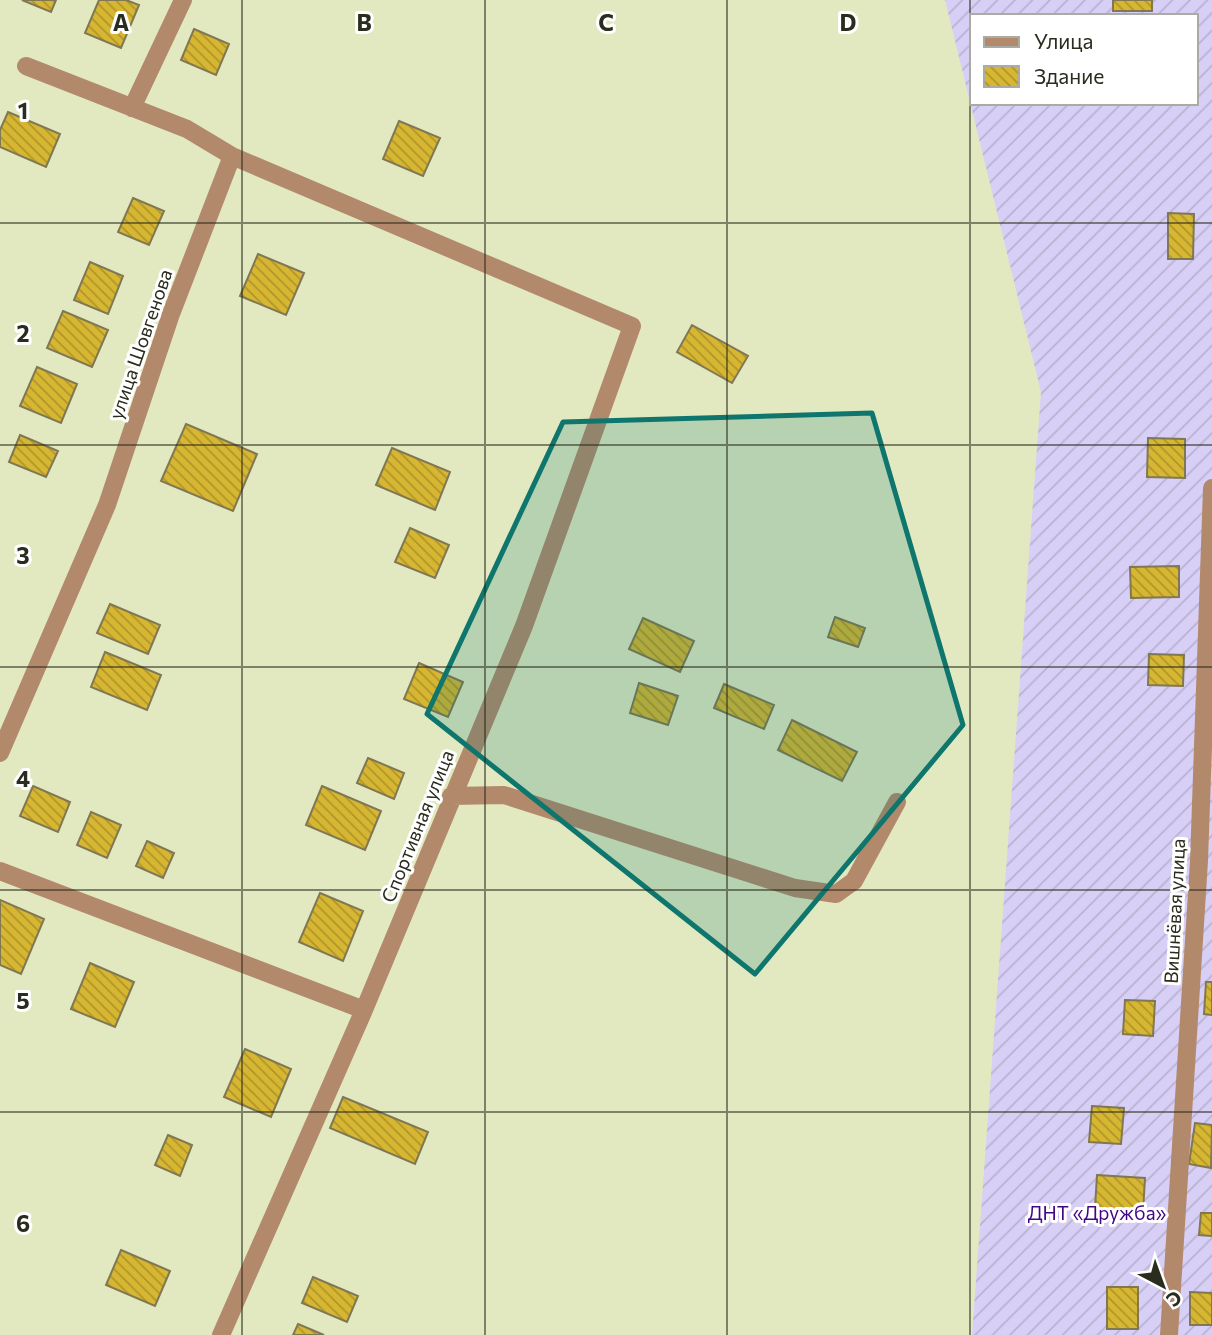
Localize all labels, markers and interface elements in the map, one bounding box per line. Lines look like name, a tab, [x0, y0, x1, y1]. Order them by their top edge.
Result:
text: A	[113, 8, 130, 36]
text: B	[356, 8, 372, 36]
text: C	[598, 8, 614, 36]
text: D	[840, 8, 857, 36]
legend	[970, 14, 1198, 105]
text: Улица	[1034, 28, 1093, 53]
text: Здание	[1034, 63, 1104, 88]
text: 1	[18, 96, 28, 124]
street label: улица Шовгенова	[104, 266, 176, 422]
text: 2	[16, 319, 30, 347]
text: 3	[16, 541, 30, 569]
street label: Спортивная улица	[376, 746, 458, 906]
text: 4	[16, 764, 30, 792]
street label: Вишнёвая улица	[1159, 838, 1189, 984]
text: 5	[16, 986, 30, 1014]
park label: ДНТ «Дружба»	[1028, 1201, 1166, 1224]
text: 6	[16, 1209, 30, 1237]
north arrow	[1128, 1251, 1198, 1321]
text: С	[1162, 1286, 1187, 1312]

